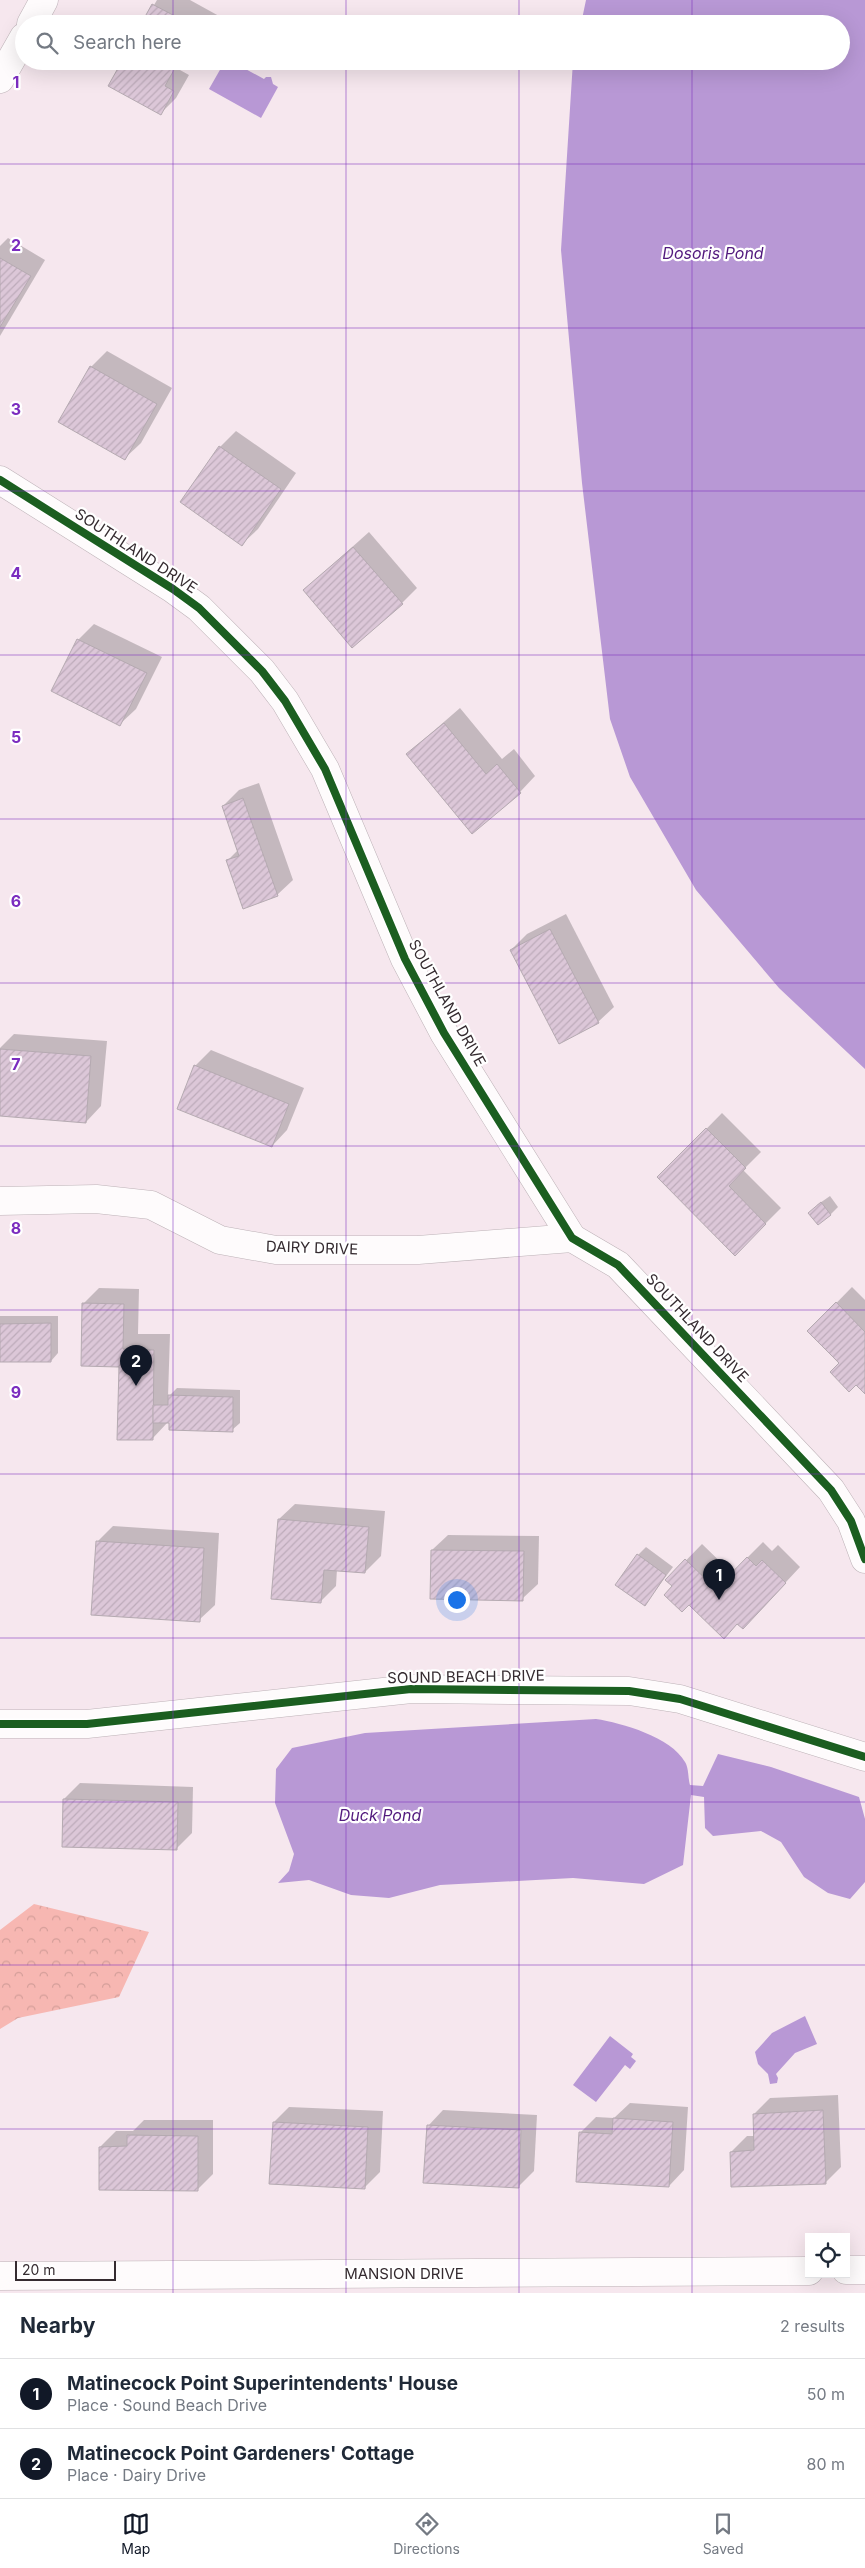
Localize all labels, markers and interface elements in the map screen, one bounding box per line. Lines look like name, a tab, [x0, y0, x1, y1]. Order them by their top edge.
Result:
search box	[15, 15, 850, 70]
icon: search	[33, 29, 61, 57]
text: Search here	[73, 31, 182, 54]
text: 1	[13, 72, 19, 92]
text: 2	[11, 235, 21, 255]
water label: Dosoris Pond	[662, 243, 764, 263]
text: 3	[11, 399, 21, 419]
street label: SOUTHLAND DRIVE	[71, 504, 201, 597]
text: 4	[11, 563, 22, 583]
text: 5	[11, 727, 21, 747]
text: 6	[11, 891, 21, 911]
street label: SOUTHLAND DRIVE	[405, 936, 490, 1070]
text: 7	[11, 1054, 21, 1074]
text: 8	[11, 1218, 21, 1238]
street label: DAIRY DRIVE	[266, 1236, 358, 1259]
street label: SOUTHLAND DRIVE	[642, 1269, 753, 1386]
pin: 2	[120, 1345, 152, 1386]
text: 9	[11, 1382, 21, 1402]
pin: 1	[703, 1559, 735, 1600]
your location	[444, 1587, 470, 1613]
street label: SOUND BEACH DRIVE	[387, 1666, 545, 1687]
water label: Duck Pond	[339, 1805, 421, 1825]
map controls	[805, 2233, 850, 2278]
button: locate	[805, 2233, 850, 2278]
scale bar	[15, 2258, 116, 2281]
text: 20 m	[22, 2261, 56, 2278]
street label: MANSION DRIVE	[344, 2264, 464, 2283]
text: Nearby	[20, 2313, 95, 2338]
text: 2 results	[780, 2316, 845, 2336]
text: Matinecock Point Superintendents' House	[67, 2372, 458, 2395]
text: 1	[33, 2384, 39, 2404]
text: 50 m	[807, 2384, 845, 2404]
text: Place · Sound Beach Drive	[67, 2395, 267, 2415]
text: Matinecock Point Gardeners' Cottage	[67, 2442, 414, 2465]
text: 2	[31, 2454, 41, 2474]
text: 80 m	[806, 2454, 845, 2474]
text: Place · Dairy Drive	[67, 2465, 206, 2485]
tab: Map	[121, 2510, 150, 2557]
tab: Directions	[393, 2510, 460, 2557]
tab: Saved	[703, 2510, 744, 2557]

